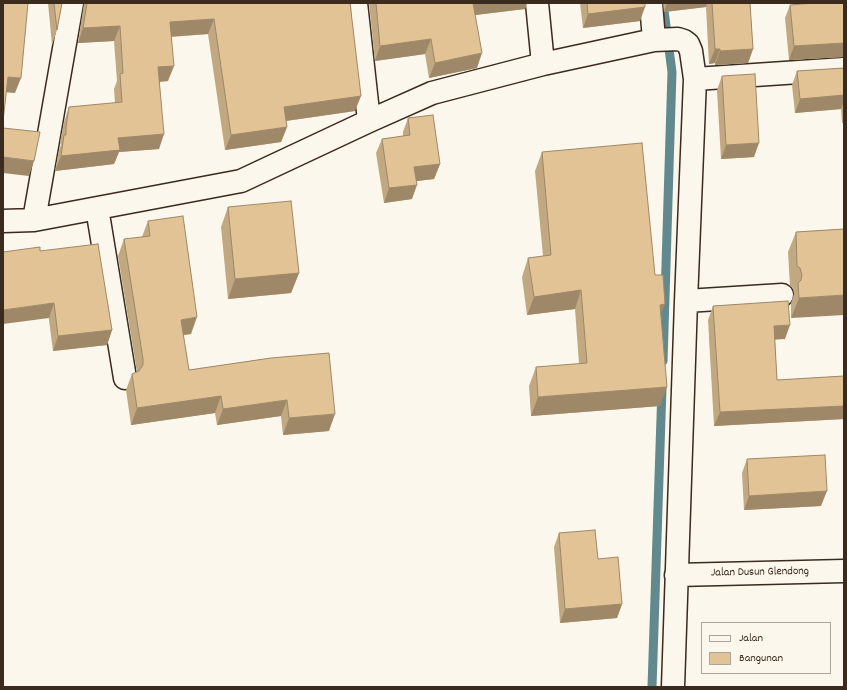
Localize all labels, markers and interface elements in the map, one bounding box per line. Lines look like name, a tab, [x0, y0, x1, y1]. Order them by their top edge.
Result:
street label: Jalan Dusun Glendong	[711, 565, 809, 581]
legend	[701, 622, 831, 674]
text: Jalan	[739, 630, 763, 647]
text: Bangunan	[739, 650, 783, 667]

